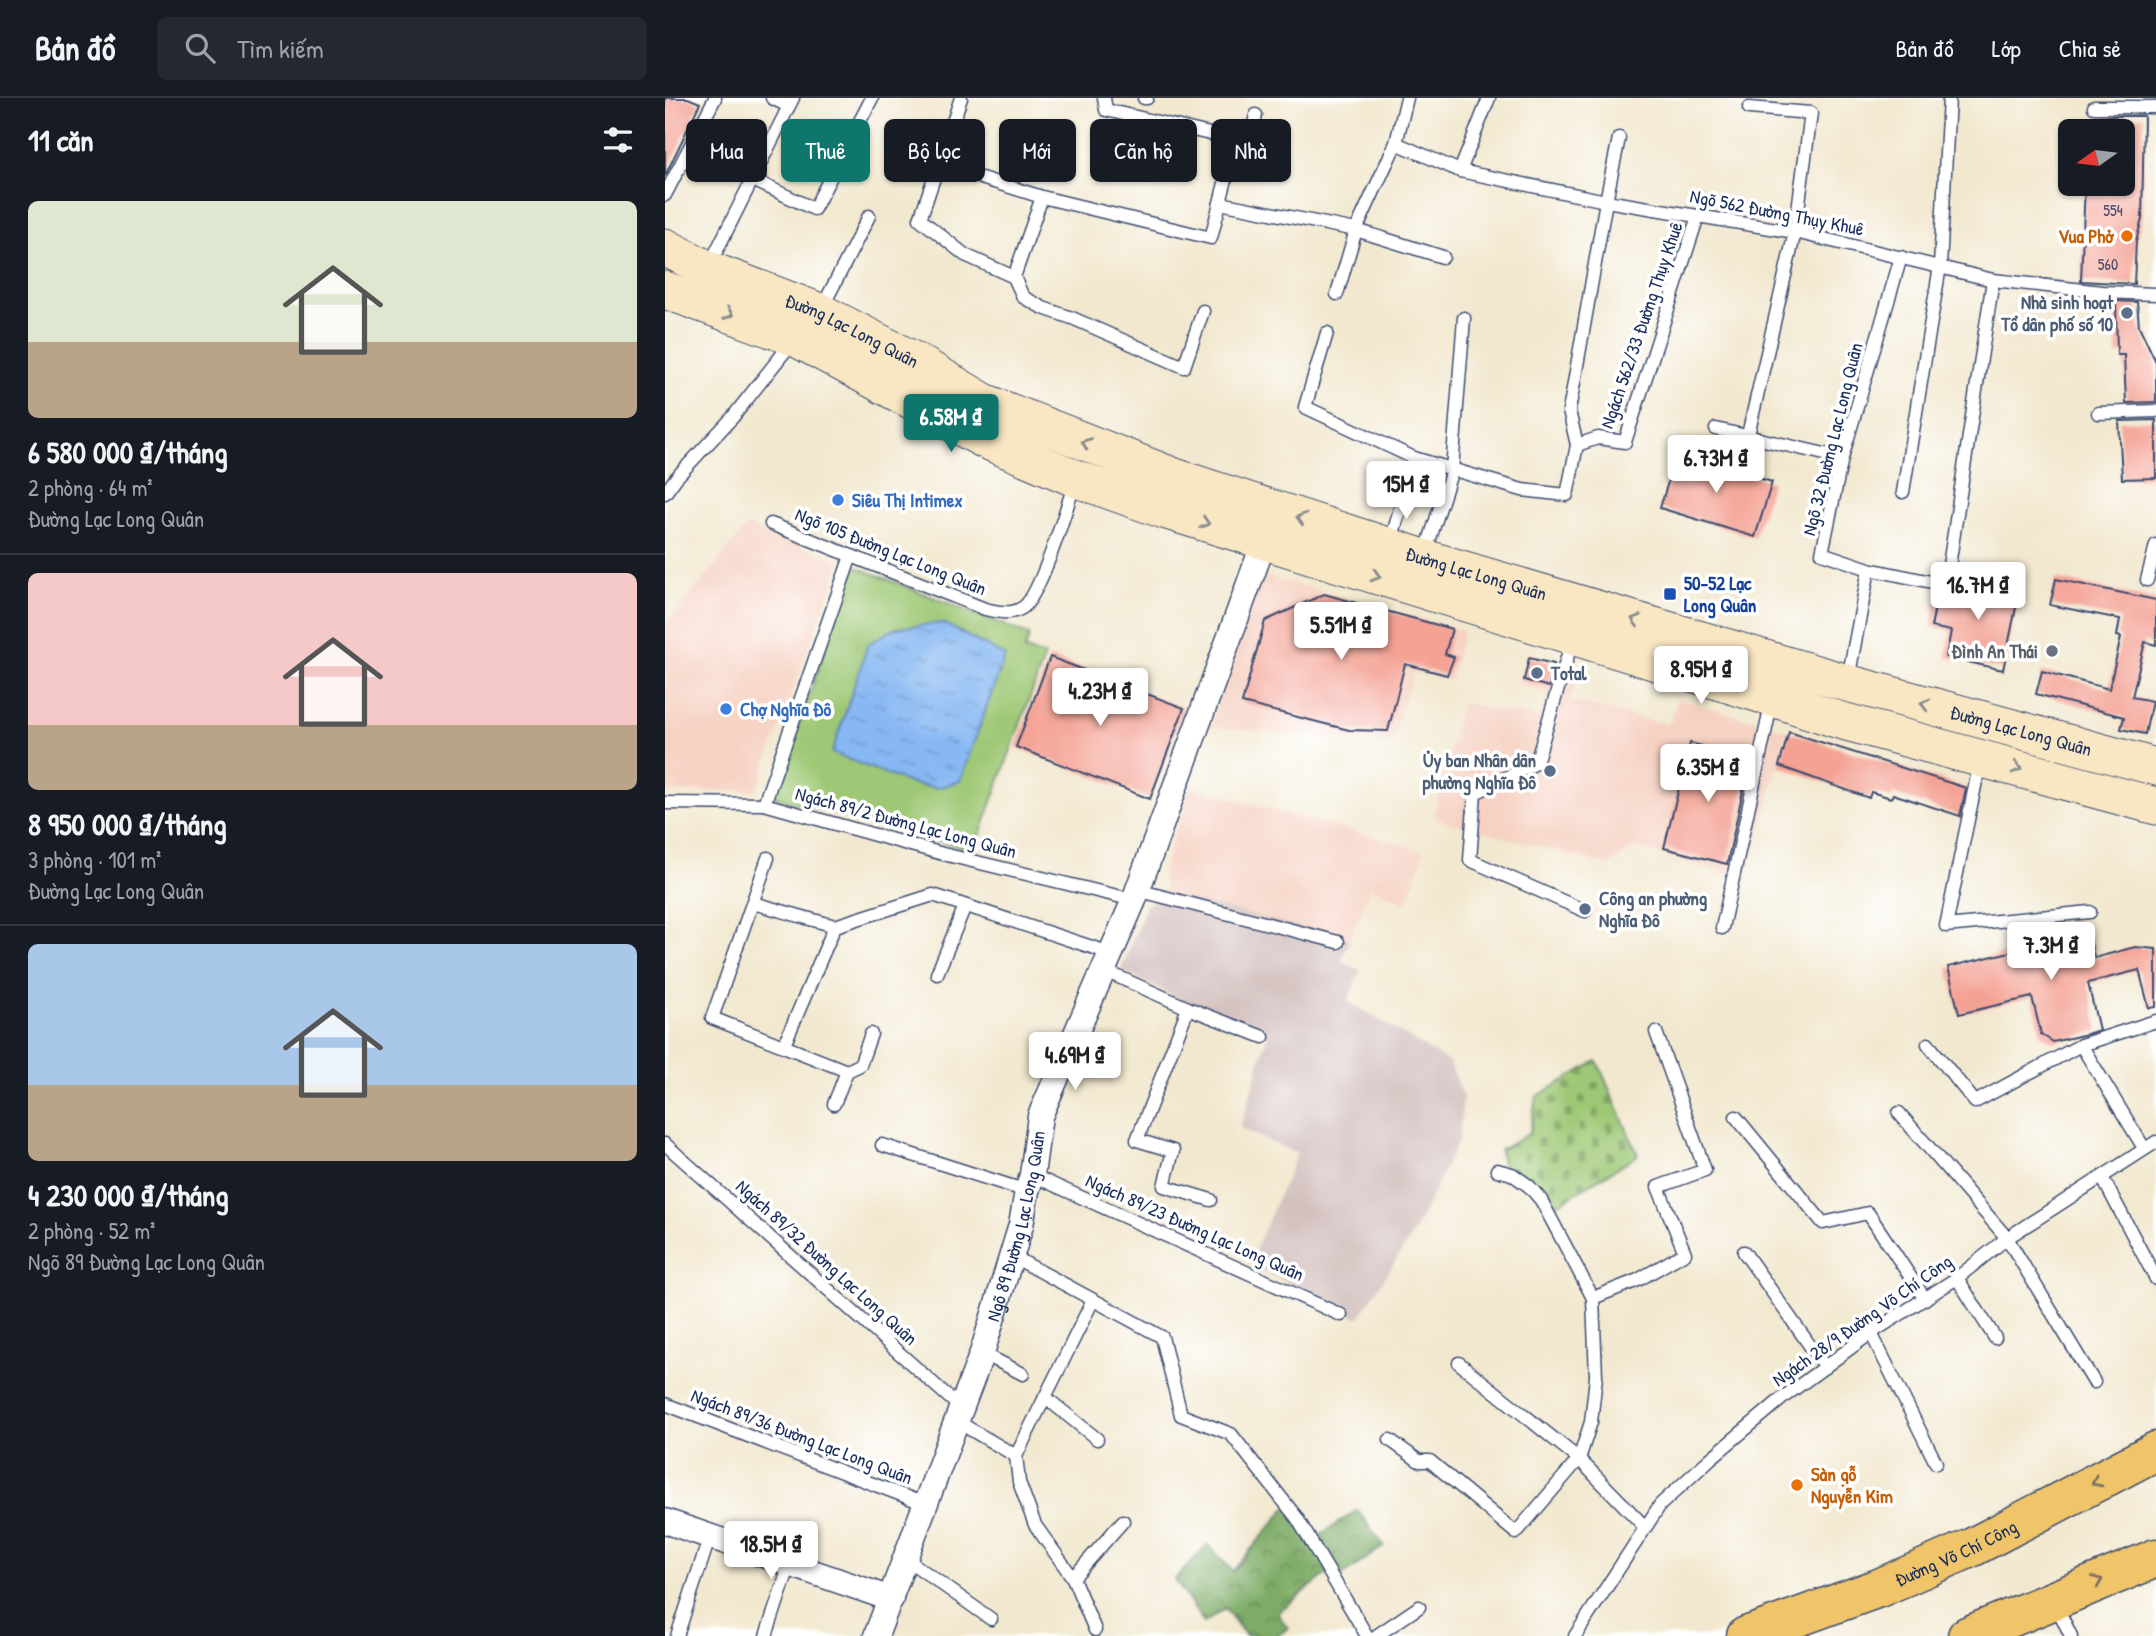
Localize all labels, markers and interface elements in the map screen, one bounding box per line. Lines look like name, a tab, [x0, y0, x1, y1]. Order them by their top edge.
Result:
search box	[157, 17, 647, 80]
text: Bản đồ	[35, 26, 115, 70]
icon: search	[181, 29, 219, 67]
text: Tìm kiếm	[237, 31, 324, 66]
text: Bản đồ	[1895, 32, 1954, 64]
text: Lớp	[1992, 32, 2021, 64]
text: Chia sẻ	[2059, 32, 2121, 64]
chip: Mua	[686, 119, 767, 182]
chip: Thuê	[781, 119, 870, 182]
chip: Bộ lọc	[884, 119, 985, 182]
chip: Mới	[999, 119, 1076, 182]
chip: Căn hộ	[1090, 119, 1197, 182]
chip: Nhà	[1211, 119, 1291, 182]
north arrow	[2058, 119, 2135, 196]
map controls	[2058, 119, 2135, 196]
text: 11 căn	[28, 120, 94, 160]
icon: filters	[599, 121, 637, 159]
street label: Ngõ 562 Đường Thụy Khuê	[1688, 182, 1867, 242]
house number: 554	[2103, 199, 2123, 221]
street label: Ngách 562/33 Đường Thụy Khuê	[1593, 218, 1689, 432]
place label: Vua Phở	[2058, 223, 2114, 249]
marker: Vua Phở	[2119, 228, 2135, 244]
icon: home	[270, 247, 396, 373]
house number: 560	[2098, 253, 2118, 275]
street label: Đường Lạc Long Quân	[782, 287, 923, 374]
place label: Nhà sinh hoạt Tổ dân phố số 10	[2000, 289, 2114, 338]
one-way arrow	[723, 305, 735, 319]
marker: Nhà sinh hoạt Tổ dân phố số 10	[2119, 305, 2135, 321]
street label: Ngõ 32 Đường Lạc Long Quân	[1795, 340, 1869, 538]
pin: 6.58M ₫	[886, 394, 1016, 454]
text: 6.58M ₫	[920, 401, 982, 432]
text: 6 580 000 ₫/tháng	[28, 432, 228, 472]
pin: 6.73M ₫	[1651, 436, 1781, 495]
one-way arrow	[1081, 437, 1093, 451]
text: 6.73M ₫	[1684, 442, 1748, 473]
pin: 15M ₫	[1357, 462, 1455, 521]
text: 15M ₫	[1382, 468, 1430, 499]
text: 2 phòng · 64 m²	[28, 472, 153, 503]
place label: Siêu Thị Intimex	[852, 487, 963, 513]
marker: Siêu Thị Intimex	[830, 492, 846, 508]
street label: Ngõ 105 Đường Lạc Long Quân	[792, 501, 990, 601]
text: Đường Lạc Long Quân	[28, 503, 204, 534]
one-way arrow	[1295, 512, 1307, 527]
one-way arrow	[1199, 515, 1211, 529]
street label: Đường Lạc Long Quân	[1402, 540, 1550, 607]
pin: 16.7M ₫	[1913, 562, 2043, 622]
one-way arrow	[1370, 568, 1382, 583]
text: 16.7M ₫	[1947, 569, 2009, 600]
place label: 50-52 Lạc Long Quân	[1684, 570, 1757, 619]
marker: 50-52 Lạc Long Quân	[1662, 586, 1678, 602]
pin: 5.51M ₫	[1276, 602, 1406, 662]
text: 5.51M ₫	[1310, 609, 1372, 640]
one-way arrow	[1630, 614, 1642, 629]
icon: home	[270, 619, 396, 745]
place label: Đình An Thái	[1952, 638, 2038, 664]
marker: Đình An Thái	[2044, 643, 2060, 659]
pin: 8.95M ₫	[1636, 646, 1766, 706]
text: 8.95M ₫	[1670, 653, 1732, 684]
place label: Total	[1550, 660, 1588, 686]
marker: Total	[1529, 665, 1545, 681]
pin: 4.23M ₫	[1035, 668, 1165, 728]
text: 4.23M ₫	[1068, 675, 1132, 706]
place label: Chợ Nghĩa Đô	[740, 696, 831, 723]
one-way arrow	[1919, 698, 1931, 712]
street label: Đường Lạc Long Quân	[1947, 699, 2095, 762]
marker: Chợ Nghĩa Đô	[718, 701, 734, 717]
pin: 6.35M ₫	[1643, 744, 1773, 804]
place label: Ủy ban Nhân dân phường Nghĩa Đô	[1422, 747, 1536, 796]
text: 6.35M ₫	[1676, 751, 1740, 782]
one-way arrow	[2010, 760, 2022, 775]
marker: Ủy ban Nhân dân phường Nghĩa Đô	[1542, 763, 1558, 779]
street label: Ngách 89/2 Đường Lạc Long Quân	[793, 780, 1019, 864]
text: 8 950 000 ₫/tháng	[28, 804, 227, 844]
text: 3 phòng · 101 m²	[28, 844, 161, 875]
text: Đường Lạc Long Quân	[28, 875, 204, 906]
place label: Công an phường Nghĩa Đô	[1599, 885, 1708, 934]
marker: Công an phường Nghĩa Đô	[1577, 901, 1593, 917]
pin: 7.3M ₫	[1994, 922, 2108, 982]
text: 7.3M ₫	[2023, 929, 2079, 960]
icon: home	[270, 990, 396, 1116]
pin: 4.69M ₫	[1010, 1032, 1140, 1092]
text: 4.69M ₫	[1045, 1039, 1105, 1070]
street label: Ngõ 89 Đường Lạc Long Quân	[979, 1129, 1051, 1324]
street label: Ngách 89/23 Đường Lạc Long Quân	[1082, 1167, 1308, 1287]
street label: Ngách 89/32 Đường Lạc Long Quân	[730, 1173, 924, 1351]
text: 4 230 000 ₫/tháng	[28, 1175, 229, 1215]
text: 2 phòng · 52 m²	[28, 1215, 155, 1246]
text: Ngõ 89 Đường Lạc Long Quân	[28, 1246, 265, 1277]
street label: Ngách 28/9 Đường Võ Chí Công	[1767, 1248, 1957, 1392]
street label: Ngách 89/36 Đường Lạc Long Quân	[688, 1382, 916, 1490]
place label: Sàn gỗ Nguyễn Kim	[1811, 1461, 1893, 1510]
one-way arrow	[2090, 1474, 2103, 1488]
marker: Sàn gỗ Nguyễn Kim	[1789, 1477, 1805, 1493]
street label: Đường Võ Chí Công	[1891, 1513, 2022, 1593]
pin: 18.5M ₫	[706, 1522, 836, 1581]
text: 18.5M ₫	[740, 1528, 802, 1559]
one-way arrow	[2090, 1575, 2103, 1589]

